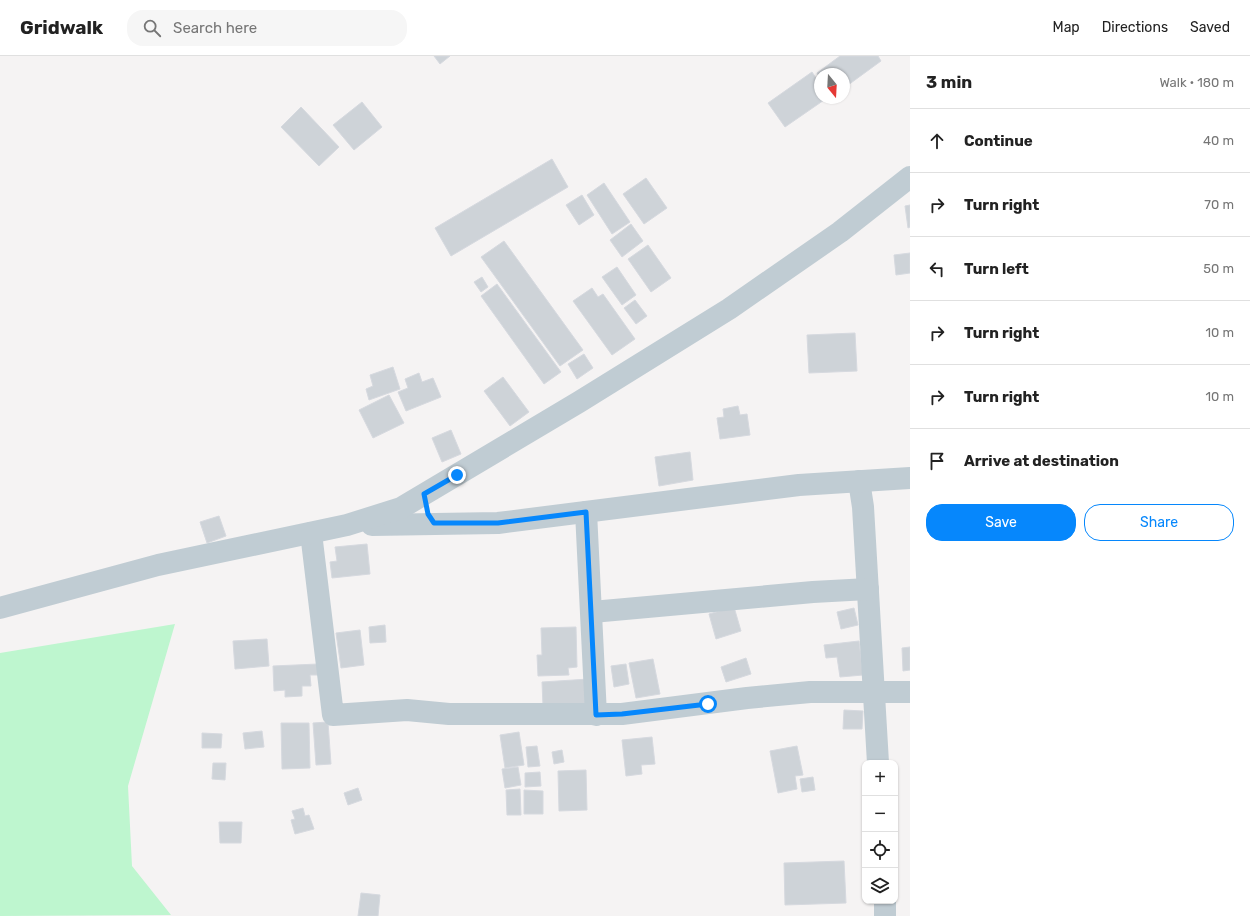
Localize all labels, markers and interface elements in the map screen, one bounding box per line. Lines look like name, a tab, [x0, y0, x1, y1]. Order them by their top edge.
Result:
search box	[127, 10, 407, 46]
text: Gridwalk	[20, 16, 103, 39]
icon: search	[141, 17, 163, 39]
text: Search here	[173, 19, 257, 37]
text: Map	[1053, 19, 1080, 36]
text: Directions	[1102, 19, 1168, 36]
text: Saved	[1190, 19, 1230, 36]
north arrow	[814, 68, 850, 104]
text: 3 min	[926, 72, 972, 92]
text: Walk · 180 m	[1159, 75, 1234, 90]
icon: ahead	[926, 130, 948, 152]
text: Continue	[964, 132, 1033, 150]
text: 40 m	[1203, 133, 1234, 148]
icon: right	[926, 194, 948, 216]
text: Turn right	[964, 196, 1039, 214]
text: 70 m	[1204, 197, 1234, 212]
icon: left	[926, 258, 948, 280]
text: Turn left	[964, 260, 1029, 278]
text: 50 m	[1203, 261, 1234, 276]
icon: right	[926, 322, 948, 344]
text: Turn right	[964, 324, 1039, 342]
text: 10 m	[1205, 325, 1234, 340]
icon: right	[926, 386, 948, 408]
text: Turn right	[964, 388, 1039, 406]
text: 10 m	[1205, 389, 1234, 404]
icon: arrive	[926, 450, 948, 472]
text: Arrive at destination	[964, 452, 1119, 470]
route end	[448, 466, 466, 484]
button: Save	[926, 504, 1076, 541]
button: Share	[1084, 504, 1234, 541]
route start	[699, 695, 717, 713]
map controls	[862, 760, 898, 904]
button: +	[862, 760, 898, 796]
button: −	[862, 796, 898, 832]
button: locate	[862, 832, 898, 868]
button: layers	[862, 868, 898, 904]

